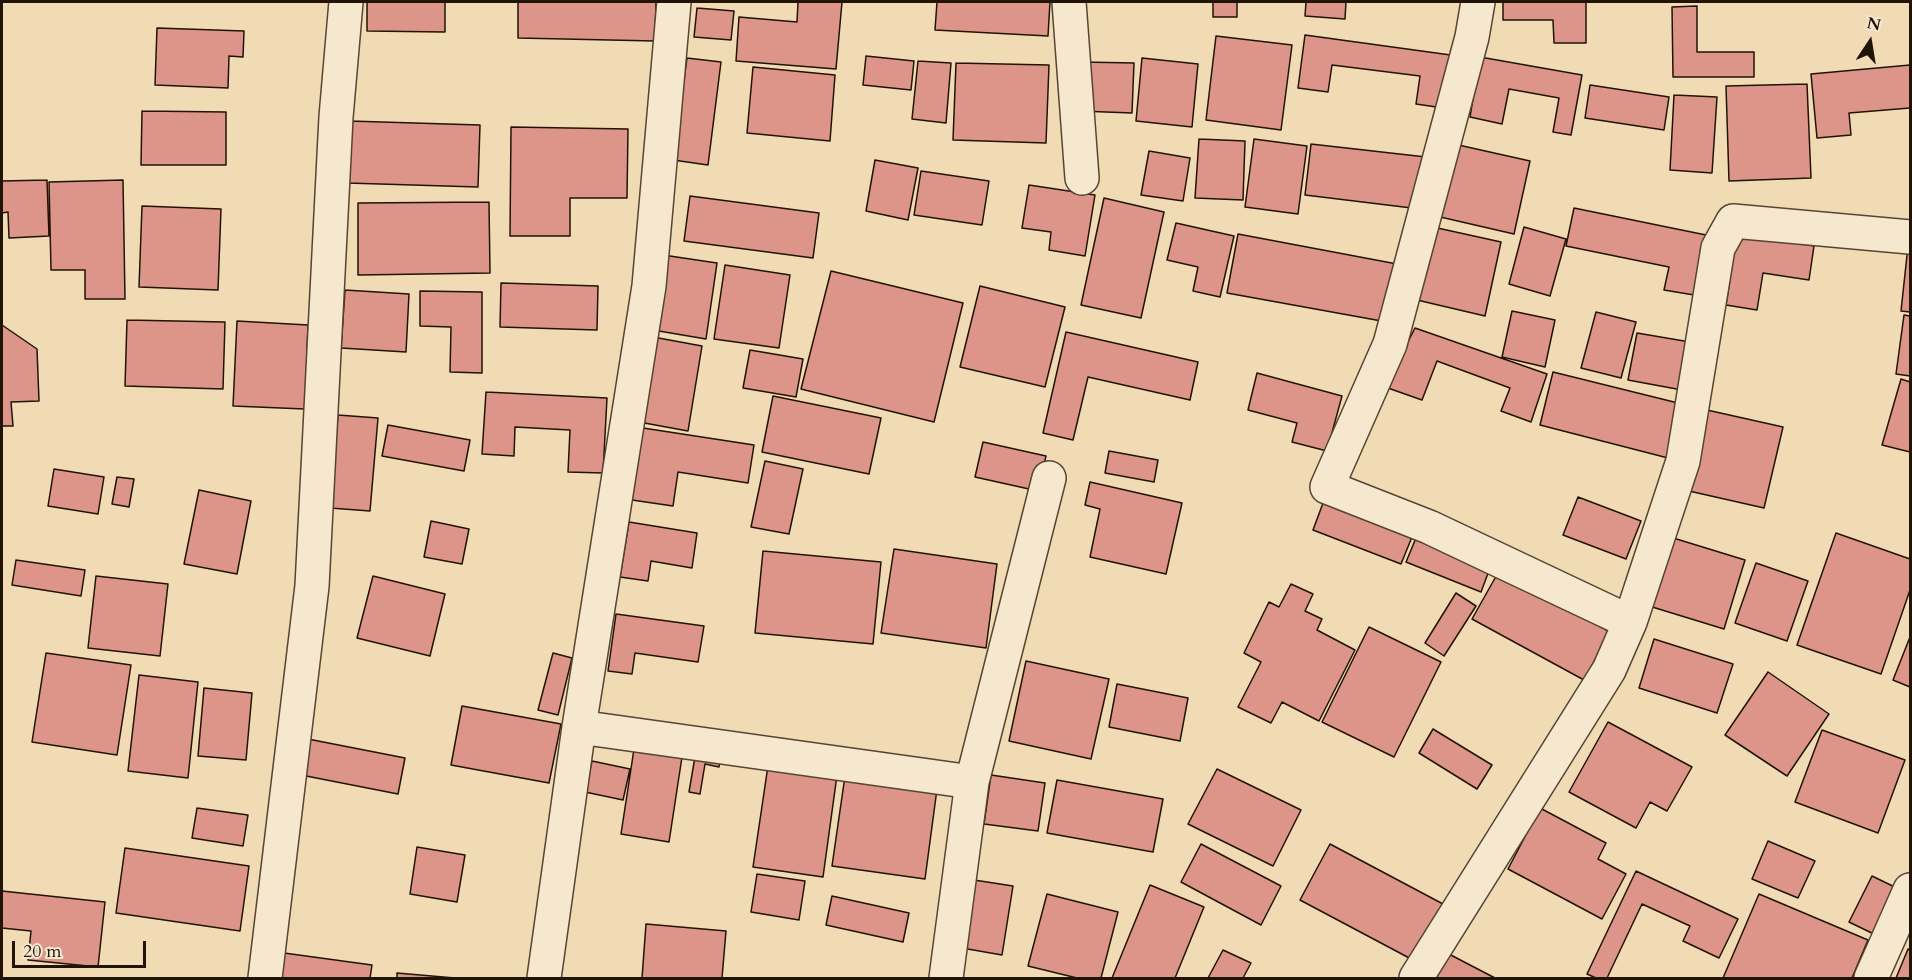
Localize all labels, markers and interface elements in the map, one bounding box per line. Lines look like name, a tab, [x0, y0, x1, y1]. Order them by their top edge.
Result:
north arrow	[1840, 12, 1900, 72]
text: N	[1865, 12, 1883, 37]
scale bar	[15, 929, 148, 967]
text: 20 m	[23, 939, 62, 964]

